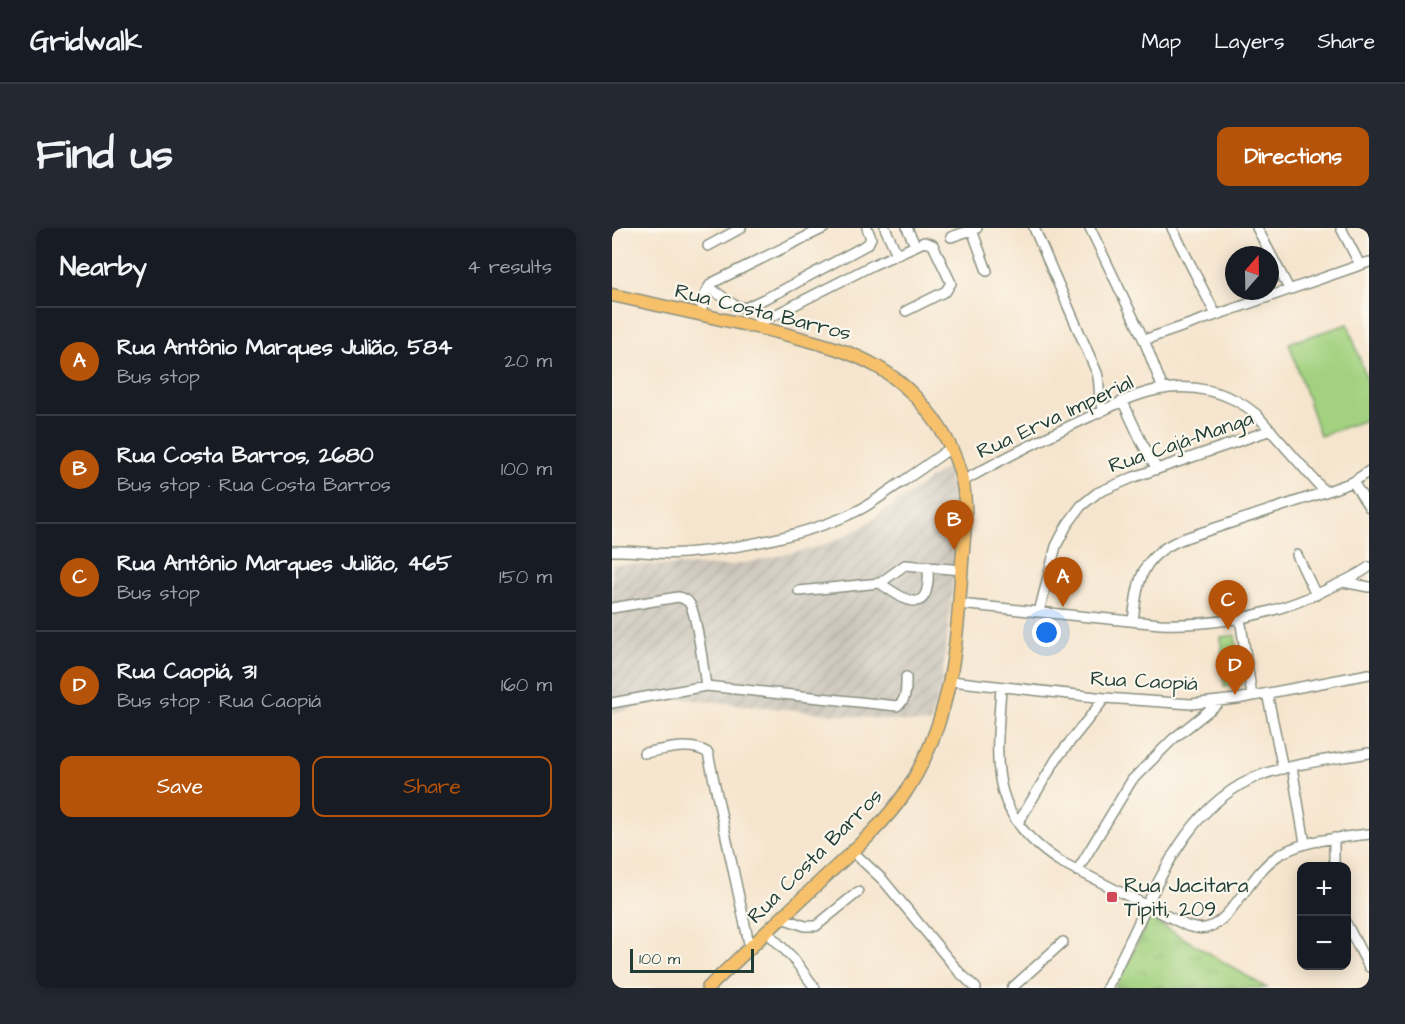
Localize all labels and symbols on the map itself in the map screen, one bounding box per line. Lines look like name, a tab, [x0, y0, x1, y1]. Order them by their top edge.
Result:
north arrow	[1225, 246, 1279, 300]
street label: Rua Costa Barros	[672, 276, 854, 348]
street label: Rua Erva Imperial	[972, 368, 1139, 467]
street label: Rua Cajá-Manga	[1105, 404, 1258, 482]
pin: B	[934, 500, 974, 550]
pin: A	[1044, 558, 1082, 607]
pin: C	[1208, 580, 1248, 630]
your location	[1032, 618, 1061, 647]
pin: D	[1216, 646, 1254, 695]
street label: Rua Caopiá	[1089, 664, 1199, 699]
street label: Rua Costa Barros	[741, 782, 889, 930]
place label: Rua Jacitara Tipiti, 209	[1124, 871, 1249, 925]
marker: Rua Jacitara Tipiti, 209	[1105, 890, 1119, 904]
scale bar	[630, 946, 754, 974]

